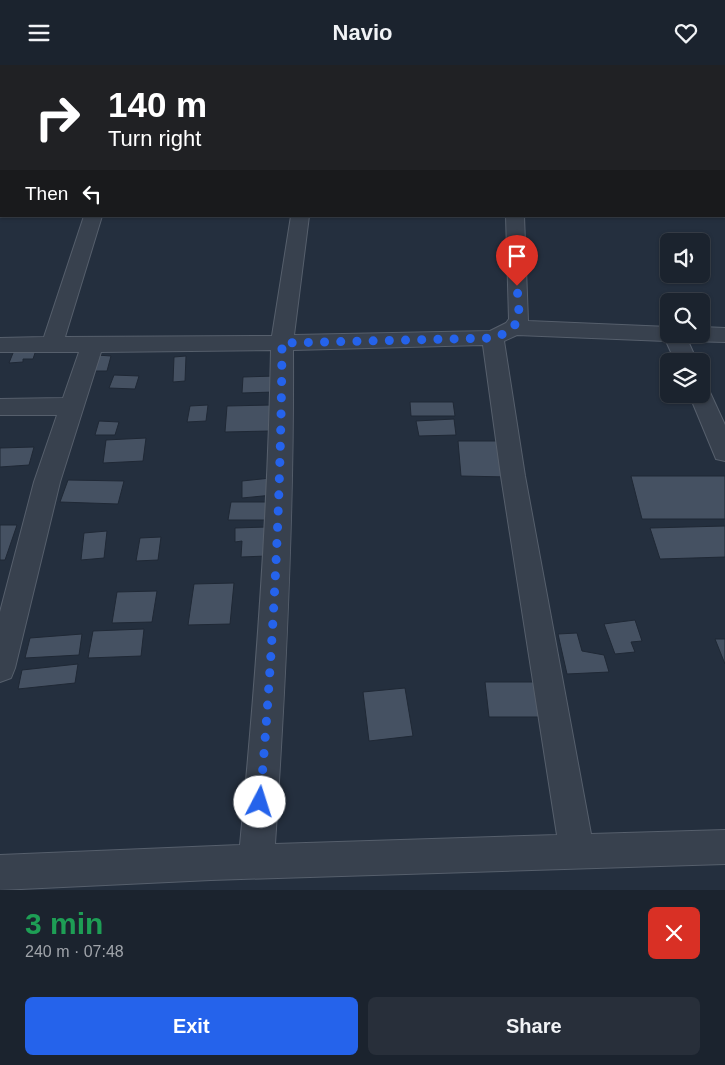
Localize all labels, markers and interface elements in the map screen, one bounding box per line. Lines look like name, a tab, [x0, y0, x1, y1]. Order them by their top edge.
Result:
icon: menu	[25, 19, 53, 47]
icon: heart	[672, 19, 700, 47]
text: Navio	[333, 20, 392, 45]
icon: right	[25, 85, 90, 150]
text: 140 m	[108, 85, 207, 124]
text: Turn right	[108, 126, 201, 151]
icon: left	[78, 180, 106, 208]
text: Then	[25, 183, 68, 204]
map controls	[660, 233, 710, 403]
button: sound	[660, 233, 710, 283]
pin	[496, 235, 538, 286]
icon: arrive	[503, 242, 531, 270]
button: search	[660, 293, 710, 343]
button: layers	[660, 353, 710, 403]
position arrow	[233, 775, 285, 827]
text: 3 min	[25, 907, 103, 940]
button: close	[648, 907, 700, 959]
text: 240 m · 07:48	[25, 943, 124, 960]
button: Exit	[25, 997, 358, 1055]
button: Share	[368, 997, 700, 1055]

